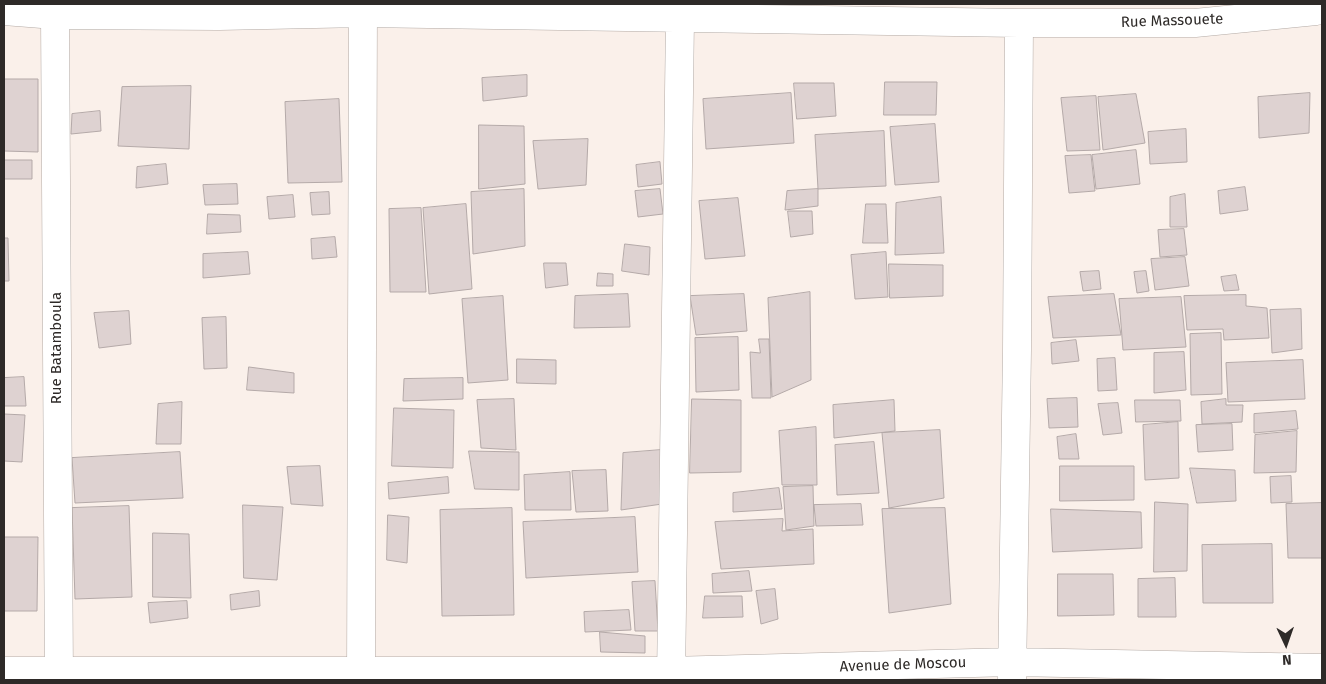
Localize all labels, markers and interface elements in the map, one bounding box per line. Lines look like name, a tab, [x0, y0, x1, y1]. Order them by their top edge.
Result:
street label: Rue Massouete	[1120, 10, 1224, 32]
street label: Rue Batamboula	[48, 292, 66, 404]
north arrow	[1261, 619, 1311, 669]
text: N	[1282, 651, 1292, 668]
street label: Avenue de Moscou	[839, 654, 967, 676]

